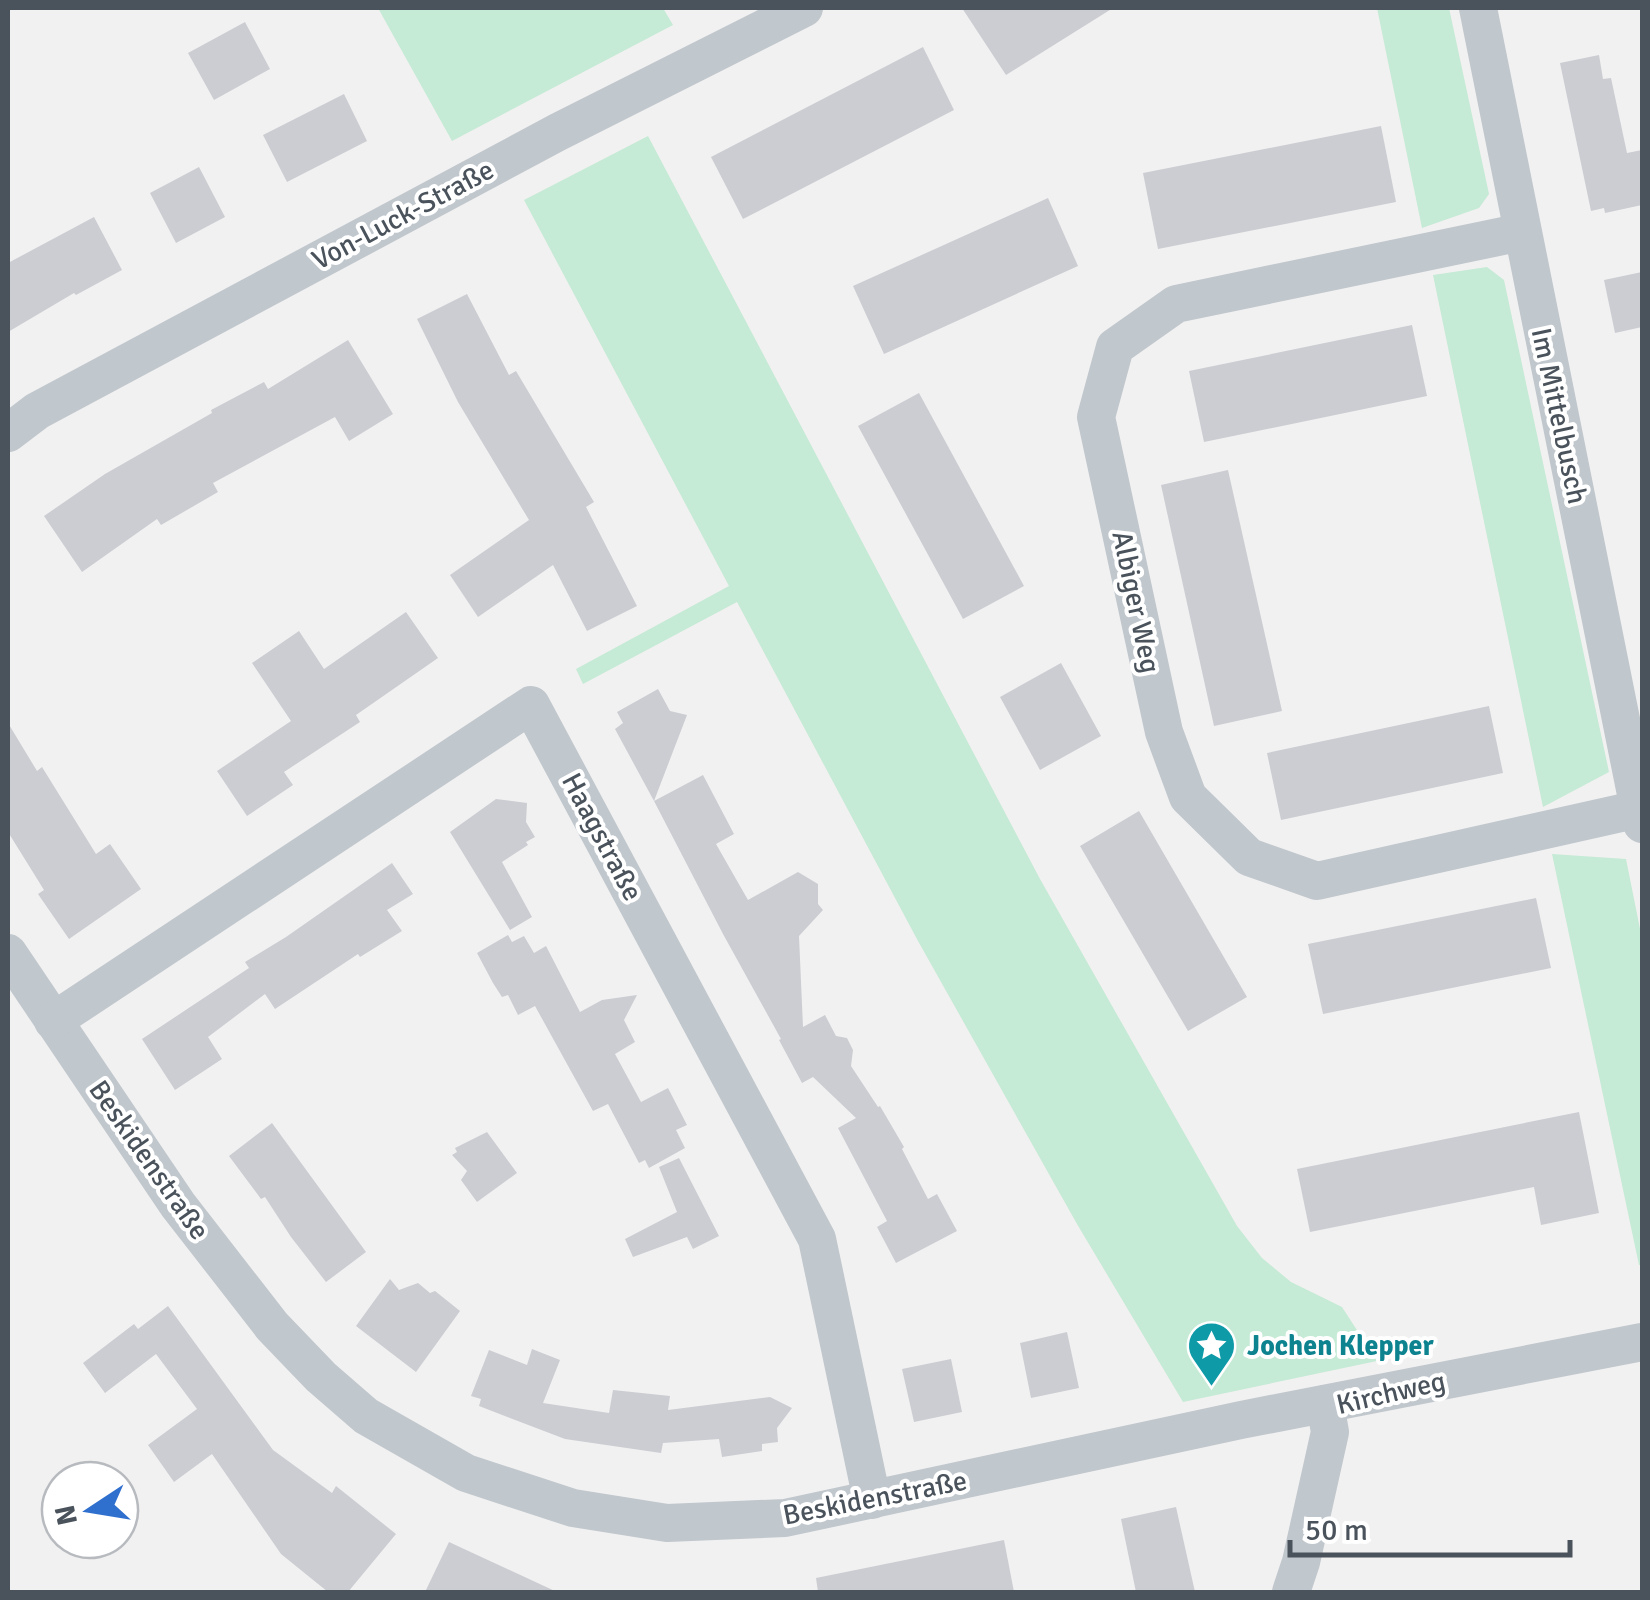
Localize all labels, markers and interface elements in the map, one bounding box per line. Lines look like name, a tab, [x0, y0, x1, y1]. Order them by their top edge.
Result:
street label: Von-Luck-Straße	[306, 153, 500, 277]
street label: Im Mittelbusch	[1524, 325, 1594, 507]
street label: Albiger Weg	[1104, 528, 1168, 676]
street label: Haagstraße	[554, 767, 650, 907]
street label: Beskidenstraße	[82, 1074, 216, 1246]
place icon: Jochen Klepper	[1186, 1320, 1238, 1388]
place label: Jochen Klepper	[1247, 1329, 1434, 1363]
street label: Kirchweg	[1333, 1364, 1449, 1422]
north arrow	[40, 1460, 140, 1560]
street label: Beskidenstraße	[780, 1464, 970, 1532]
scale bar	[1290, 1495, 1570, 1557]
text: N	[48, 1502, 85, 1528]
text: 50 m	[1305, 1512, 1368, 1549]

